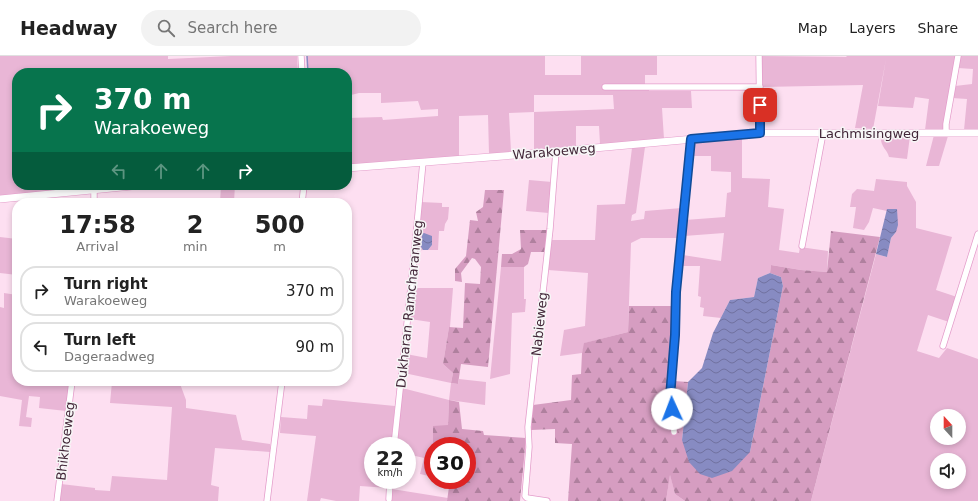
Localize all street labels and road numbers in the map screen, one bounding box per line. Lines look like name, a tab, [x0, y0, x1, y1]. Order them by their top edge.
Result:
street label: Lachmisingweg	[819, 126, 919, 141]
street label: Warakoeweg	[512, 140, 596, 163]
street label: Dukharan Ramcharanweg	[393, 219, 426, 389]
street label: Nabieweg	[529, 291, 550, 357]
street label: Bhikhoeweg	[53, 401, 78, 481]

